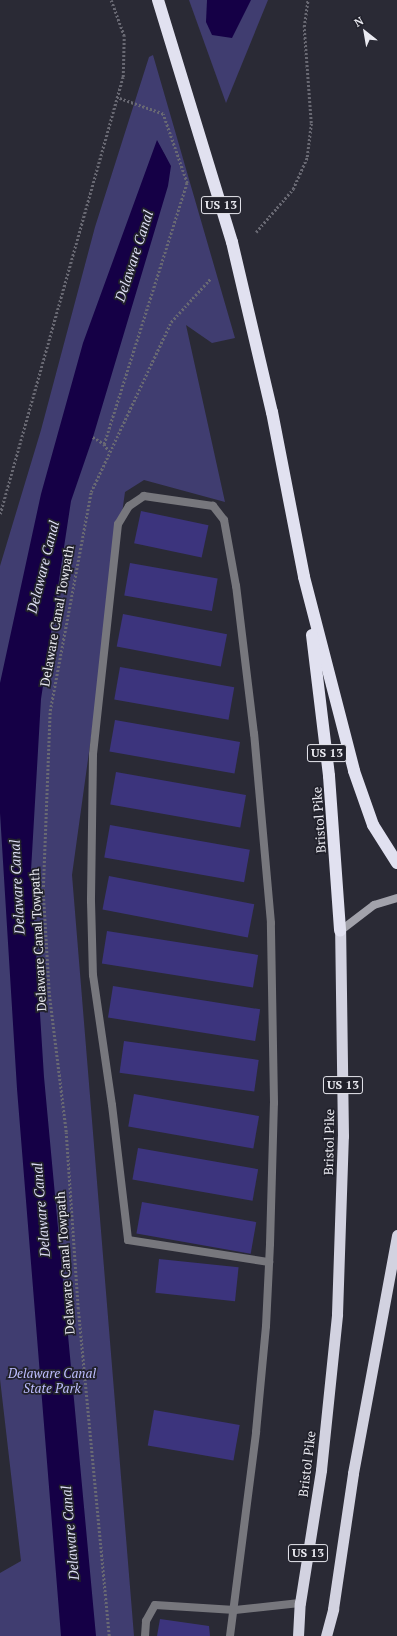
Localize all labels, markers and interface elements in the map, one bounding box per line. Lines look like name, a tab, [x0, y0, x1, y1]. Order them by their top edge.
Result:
north arrow	[345, 12, 385, 52]
text: N	[352, 14, 366, 30]
road number: US 13	[200, 195, 242, 215]
water label: Delaware Canal	[111, 208, 157, 304]
water label: Delaware Canal	[23, 519, 63, 615]
street label: Delaware Canal Towpath	[37, 544, 77, 688]
road number: US 13	[306, 743, 348, 763]
street label: Bristol Pike	[309, 786, 329, 854]
water label: Delaware Canal	[6, 839, 28, 935]
street label: Delaware Canal Towpath	[26, 868, 50, 1012]
road number: US 13	[322, 1075, 364, 1095]
street label: Bristol Pike	[321, 1109, 337, 1175]
water label: Delaware Canal	[28, 1162, 54, 1258]
street label: Delaware Canal Towpath	[52, 1191, 78, 1335]
park label: Delaware Canal State Park	[8, 1366, 96, 1397]
street label: Bristol Pike	[295, 1430, 319, 1498]
water label: Delaware Canal	[57, 1485, 83, 1581]
road number: US 13	[287, 1543, 329, 1563]

